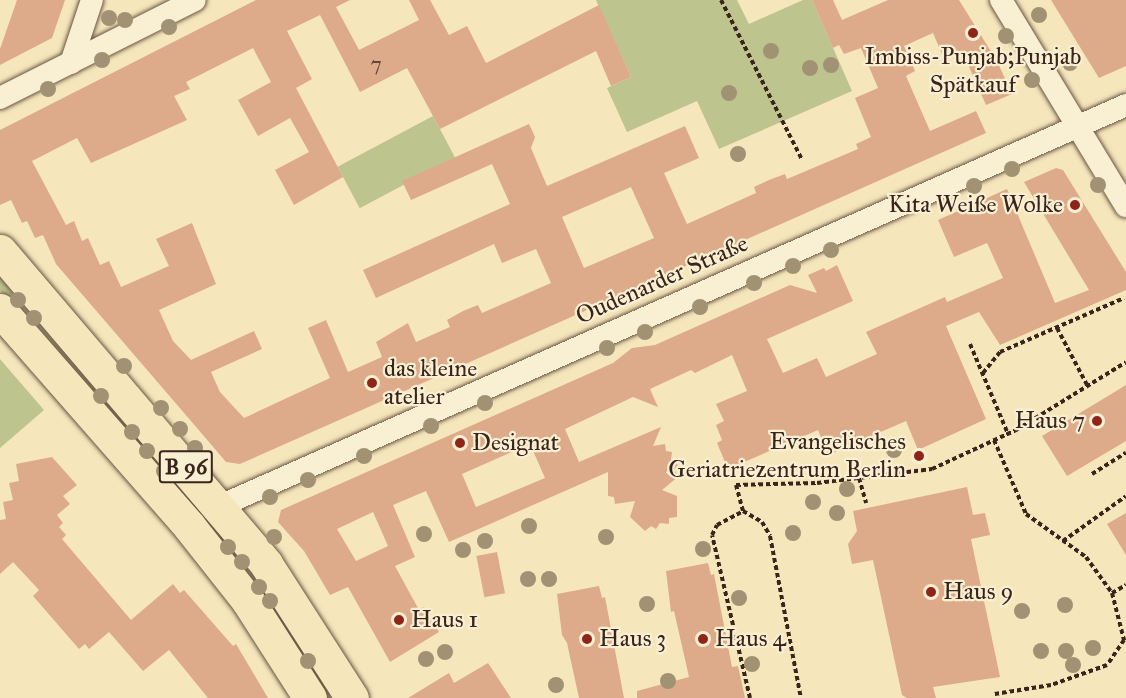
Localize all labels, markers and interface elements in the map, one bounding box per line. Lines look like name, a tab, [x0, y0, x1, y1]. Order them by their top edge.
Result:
marker: Imbiss-Punjab;Punjab Spätkauf	[966, 26, 980, 40]
place label: Imbiss-Punjab;Punjab Spätkauf	[865, 43, 1081, 99]
house number: 7	[370, 51, 382, 77]
place label: Kita Weiße Wolke	[888, 191, 1063, 219]
marker: Kita Weiße Wolke	[1068, 198, 1082, 212]
street label: Oudenarder Straße	[572, 229, 752, 331]
place label: das kleine atelier	[384, 355, 477, 411]
marker: das kleine atelier	[365, 376, 379, 390]
place label: Haus 7	[1015, 407, 1085, 435]
marker: Haus 7	[1090, 414, 1104, 428]
place label: Evangelisches Geriatriezentrum Berlin	[668, 428, 906, 484]
place label: Designat	[472, 429, 559, 457]
marker: Designat	[453, 436, 467, 450]
marker: Evangelisches Geriatriezentrum Berlin	[910, 447, 928, 465]
road number: B 96	[158, 448, 214, 486]
place label: Haus 9	[943, 578, 1014, 606]
marker: Haus 9	[924, 585, 938, 599]
place label: Haus 1	[411, 606, 478, 634]
marker: Haus 1	[392, 613, 406, 627]
place label: Haus 3	[599, 625, 666, 653]
place label: Haus 4	[715, 625, 786, 653]
marker: Haus 3	[580, 632, 594, 646]
marker: Haus 4	[696, 632, 710, 646]

